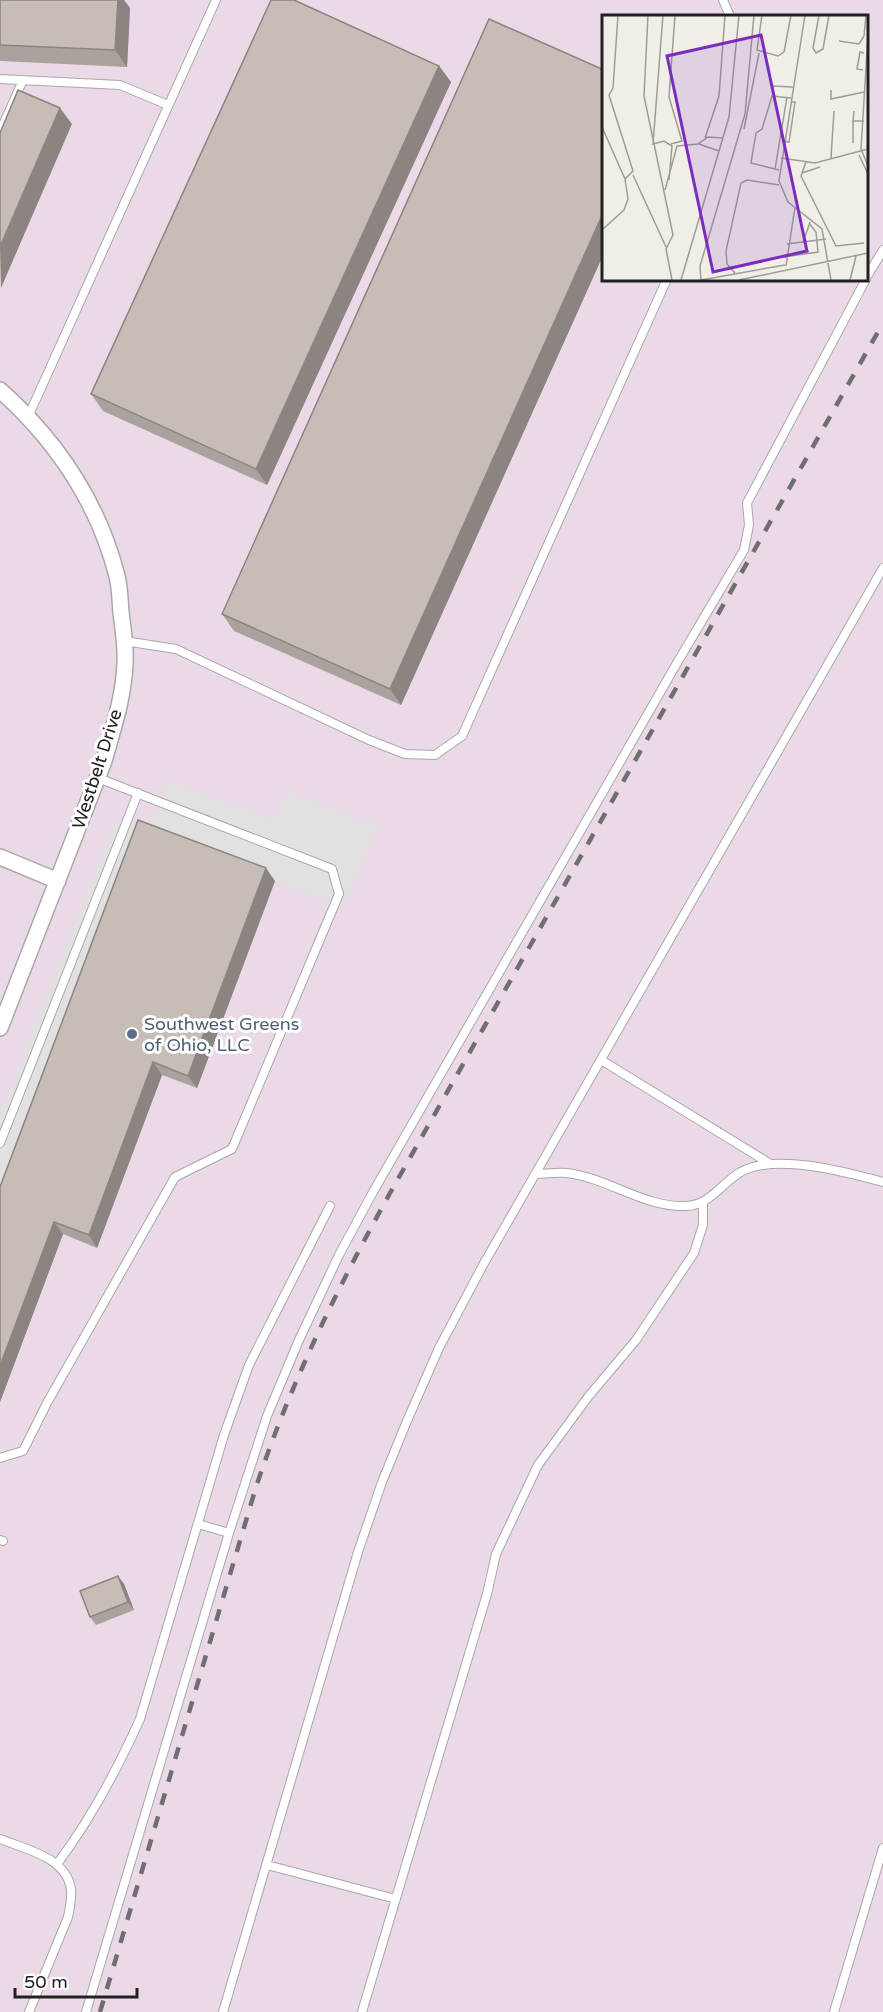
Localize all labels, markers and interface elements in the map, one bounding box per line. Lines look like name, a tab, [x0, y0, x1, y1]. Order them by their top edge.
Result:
inset map	[602, 15, 868, 280]
street label: Westbelt Drive	[67, 706, 127, 832]
place label: Southwest Greens of Ohio, LLC	[144, 1013, 299, 1056]
marker: Southwest Greens of Ohio, LLC	[125, 1027, 139, 1041]
scale bar	[15, 1961, 136, 1999]
text: 50 m	[24, 1971, 68, 1993]

